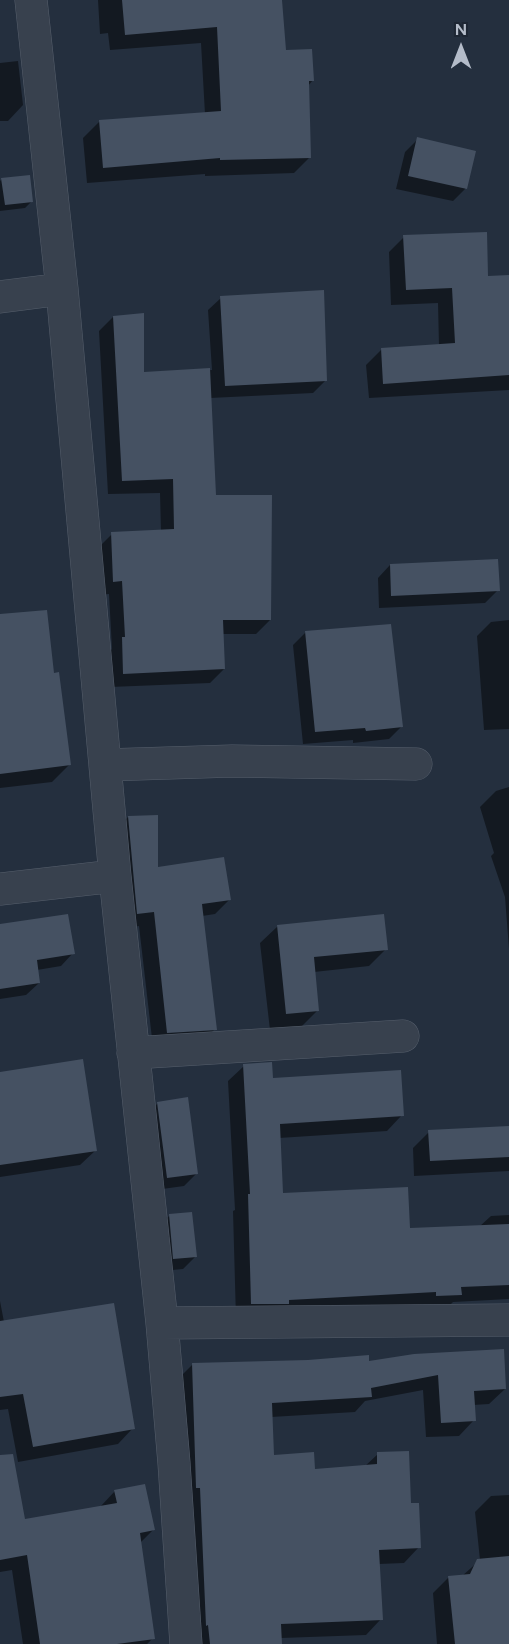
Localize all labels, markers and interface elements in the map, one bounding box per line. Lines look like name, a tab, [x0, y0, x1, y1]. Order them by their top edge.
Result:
north arrow	[431, 18, 491, 78]
text: N	[455, 20, 467, 39]

